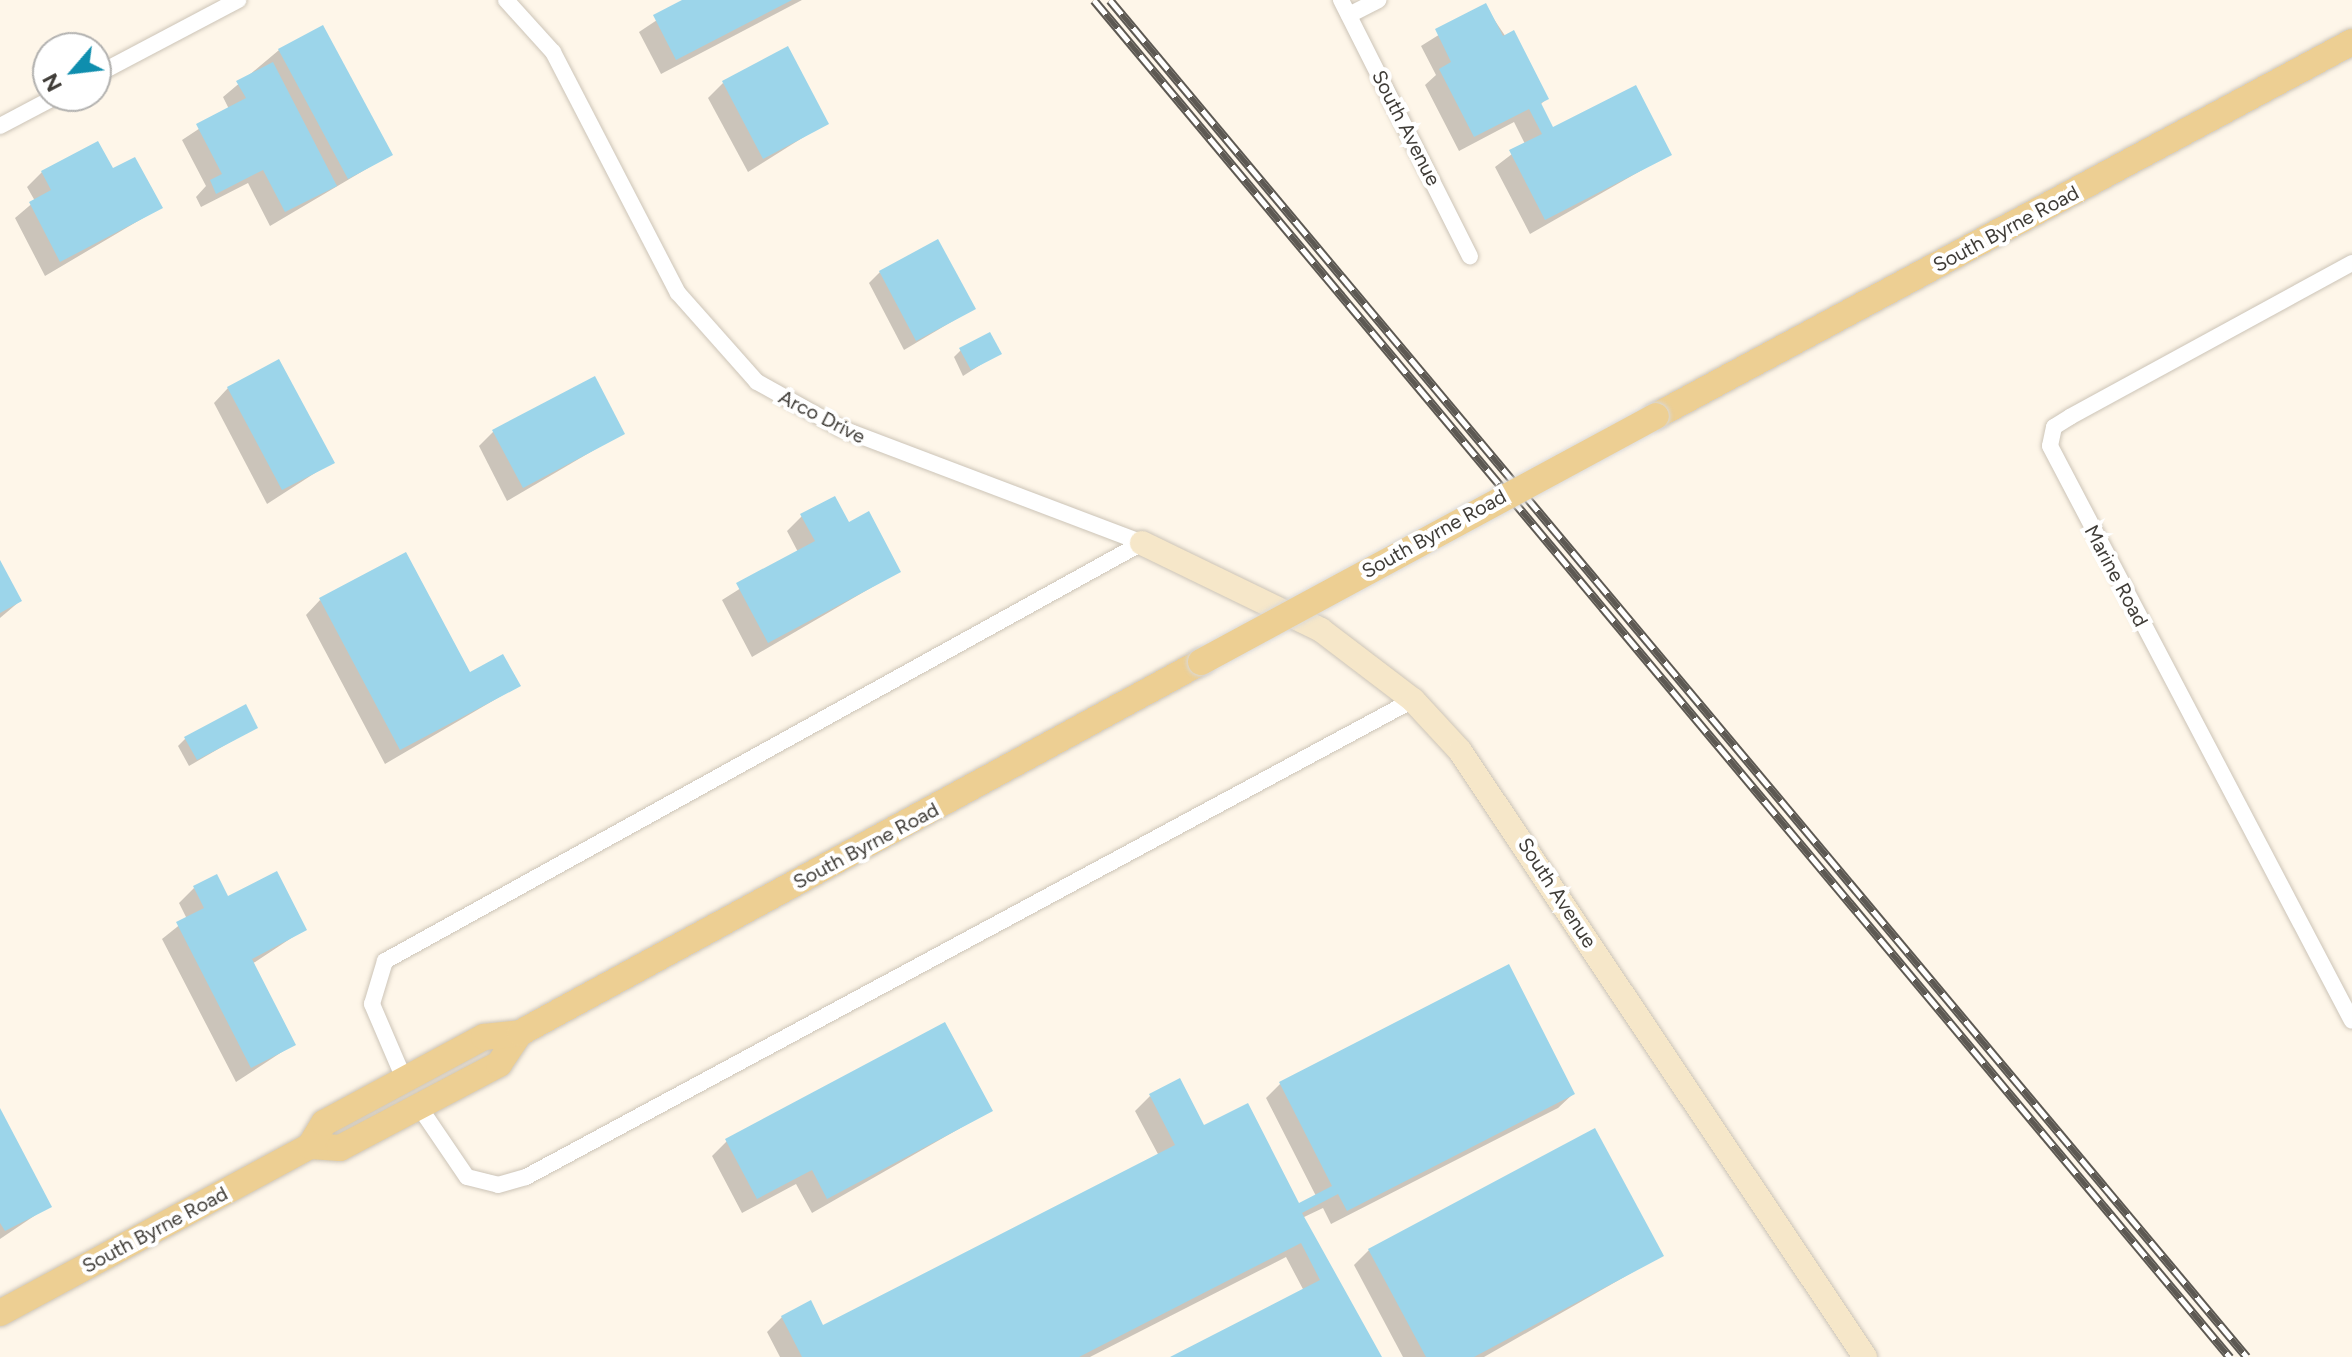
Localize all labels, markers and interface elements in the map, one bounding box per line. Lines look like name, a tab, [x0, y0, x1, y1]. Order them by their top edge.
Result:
north arrow	[32, 32, 112, 112]
street label: South Avenue	[1367, 66, 1445, 190]
text: N	[36, 69, 68, 96]
street label: South Byrne Road	[1929, 181, 2083, 277]
street label: Arco Drive	[775, 385, 869, 449]
street label: South Byrne Road	[1358, 484, 1510, 584]
street label: Marine Road	[2079, 521, 2153, 631]
street label: South Byrne Road	[789, 798, 943, 894]
street label: South Avenue	[1513, 833, 1601, 953]
street label: South Byrne Road	[78, 1182, 232, 1278]

